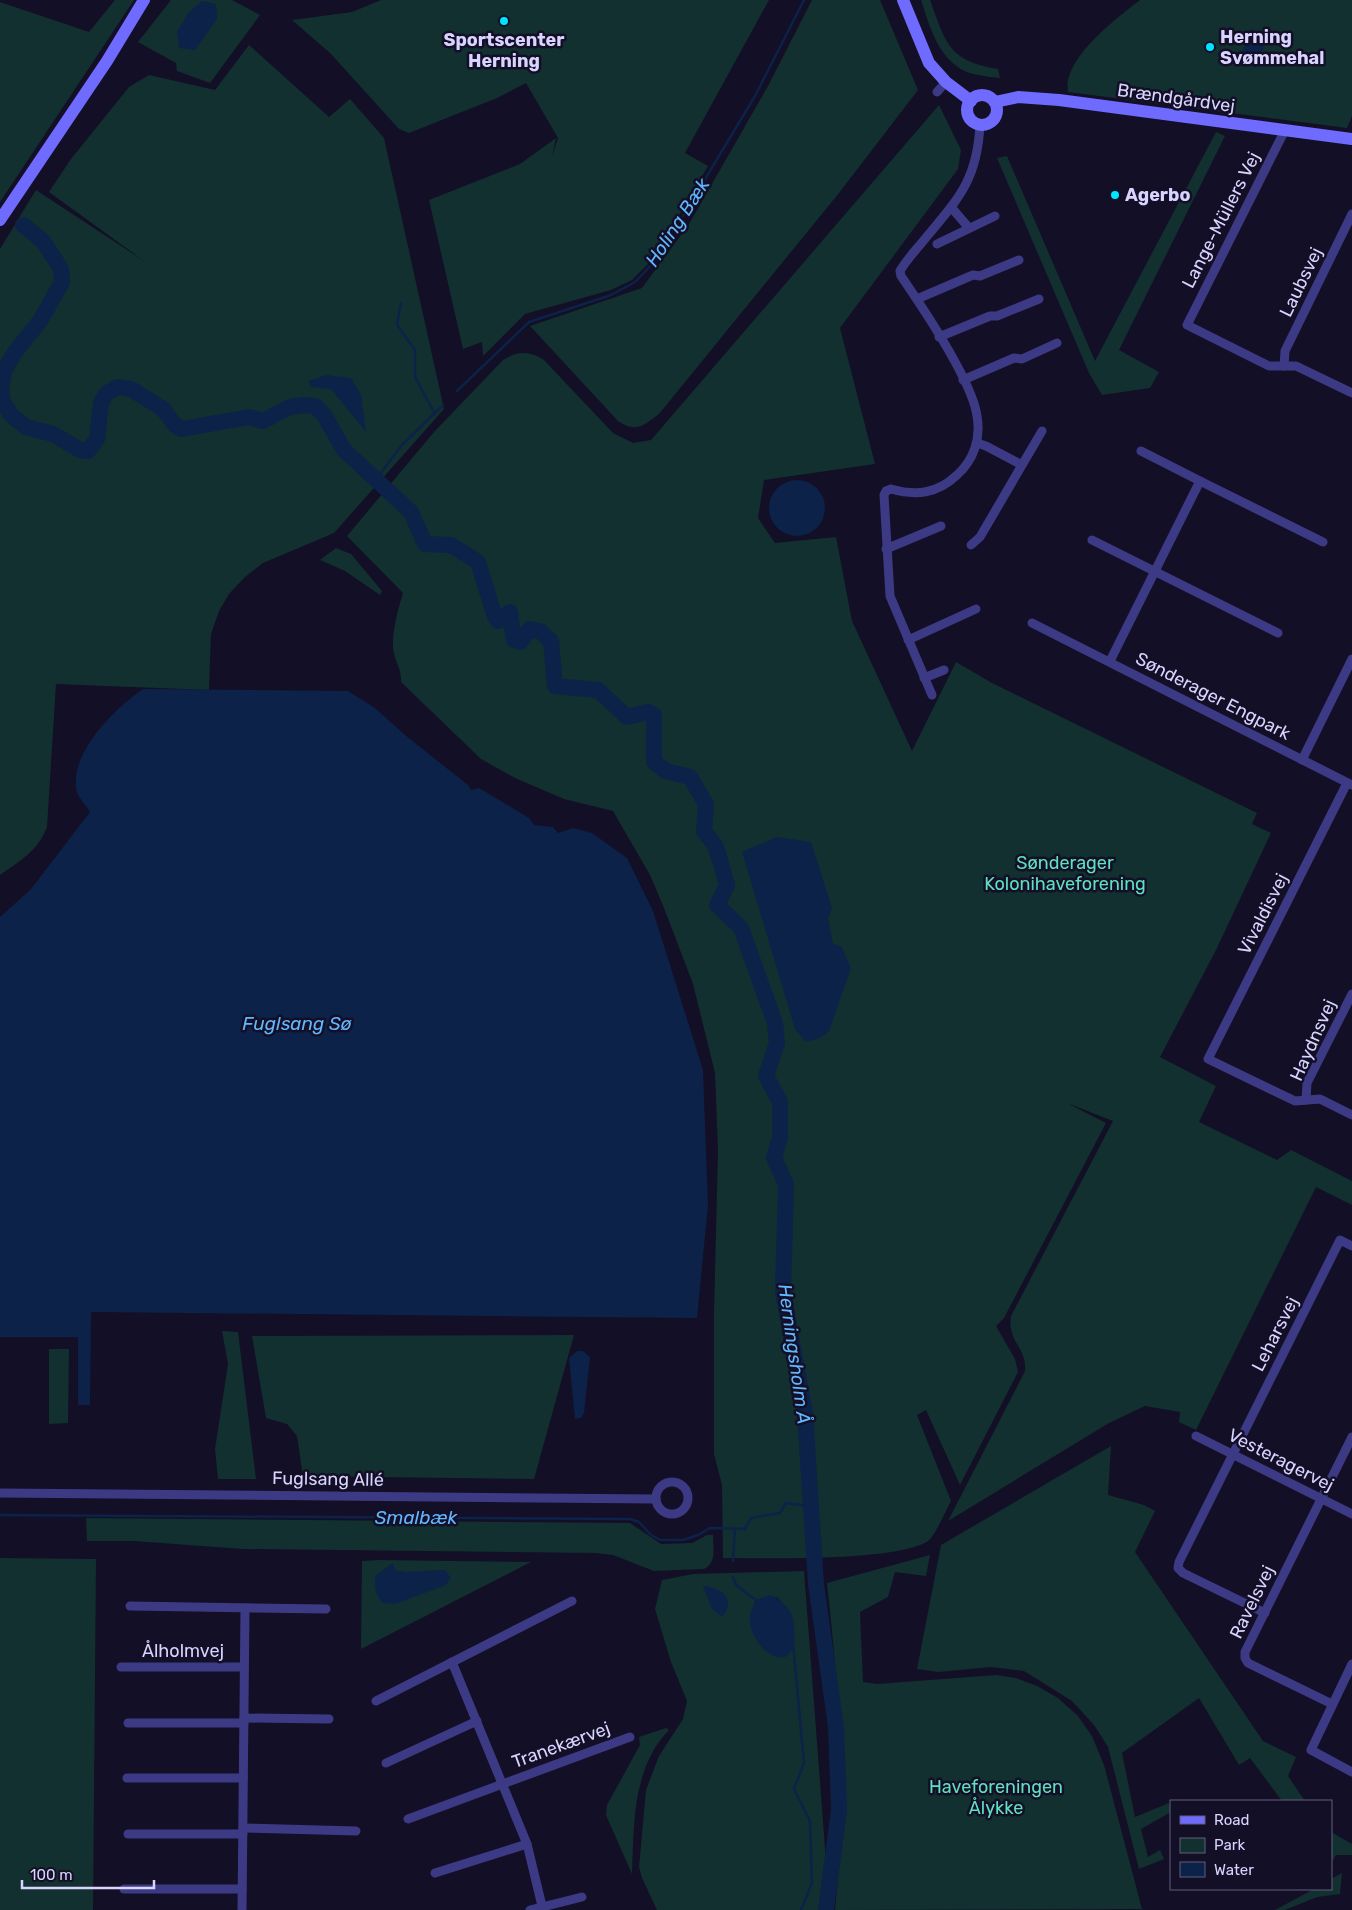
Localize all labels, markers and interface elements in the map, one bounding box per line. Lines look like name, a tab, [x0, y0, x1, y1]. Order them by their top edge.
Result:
marker: Sportscenter Herning	[498, 15, 510, 27]
place label: Herning Svømmehal	[1220, 26, 1324, 69]
place label: Sportscenter Herning	[444, 29, 564, 72]
marker: Herning Svømmehal	[1204, 41, 1216, 53]
street label: Brændgårdvej	[1116, 79, 1236, 117]
street label: Lange-Müllers Vej	[1177, 148, 1265, 292]
water label: Holing Bæk	[640, 174, 715, 271]
place label: Agerbo	[1125, 184, 1190, 206]
marker: Agerbo	[1109, 189, 1121, 201]
street label: Laubsvej	[1275, 244, 1327, 320]
street label: Sønderager Engpark	[1132, 647, 1295, 745]
park label: Sønderager Kolonihaveforening	[984, 852, 1146, 895]
street label: Vivaldisvej	[1233, 870, 1293, 958]
street label: Haydnsvej	[1285, 996, 1341, 1084]
water label: Fuglsang Sø	[242, 1012, 352, 1035]
water label: Herningsholm Å	[773, 1283, 816, 1426]
street label: Leharsvej	[1247, 1293, 1303, 1375]
street label: Vesteragervej	[1224, 1424, 1338, 1496]
street label: Fuglsang Allé	[272, 1467, 384, 1491]
water label: Smalbæk	[375, 1506, 457, 1529]
street label: Ravelsvej	[1225, 1562, 1279, 1642]
street label: Ålholmvej	[142, 1640, 224, 1662]
street label: Tranekærvej	[509, 1717, 613, 1773]
park label: Haveforeningen Ålykke	[929, 1776, 1063, 1819]
legend	[1170, 1800, 1332, 1890]
text: Road	[1214, 1811, 1250, 1829]
text: Park	[1214, 1836, 1245, 1854]
scale bar	[22, 1858, 155, 1890]
text: Water	[1214, 1861, 1254, 1879]
text: 100 m	[30, 1866, 72, 1884]

